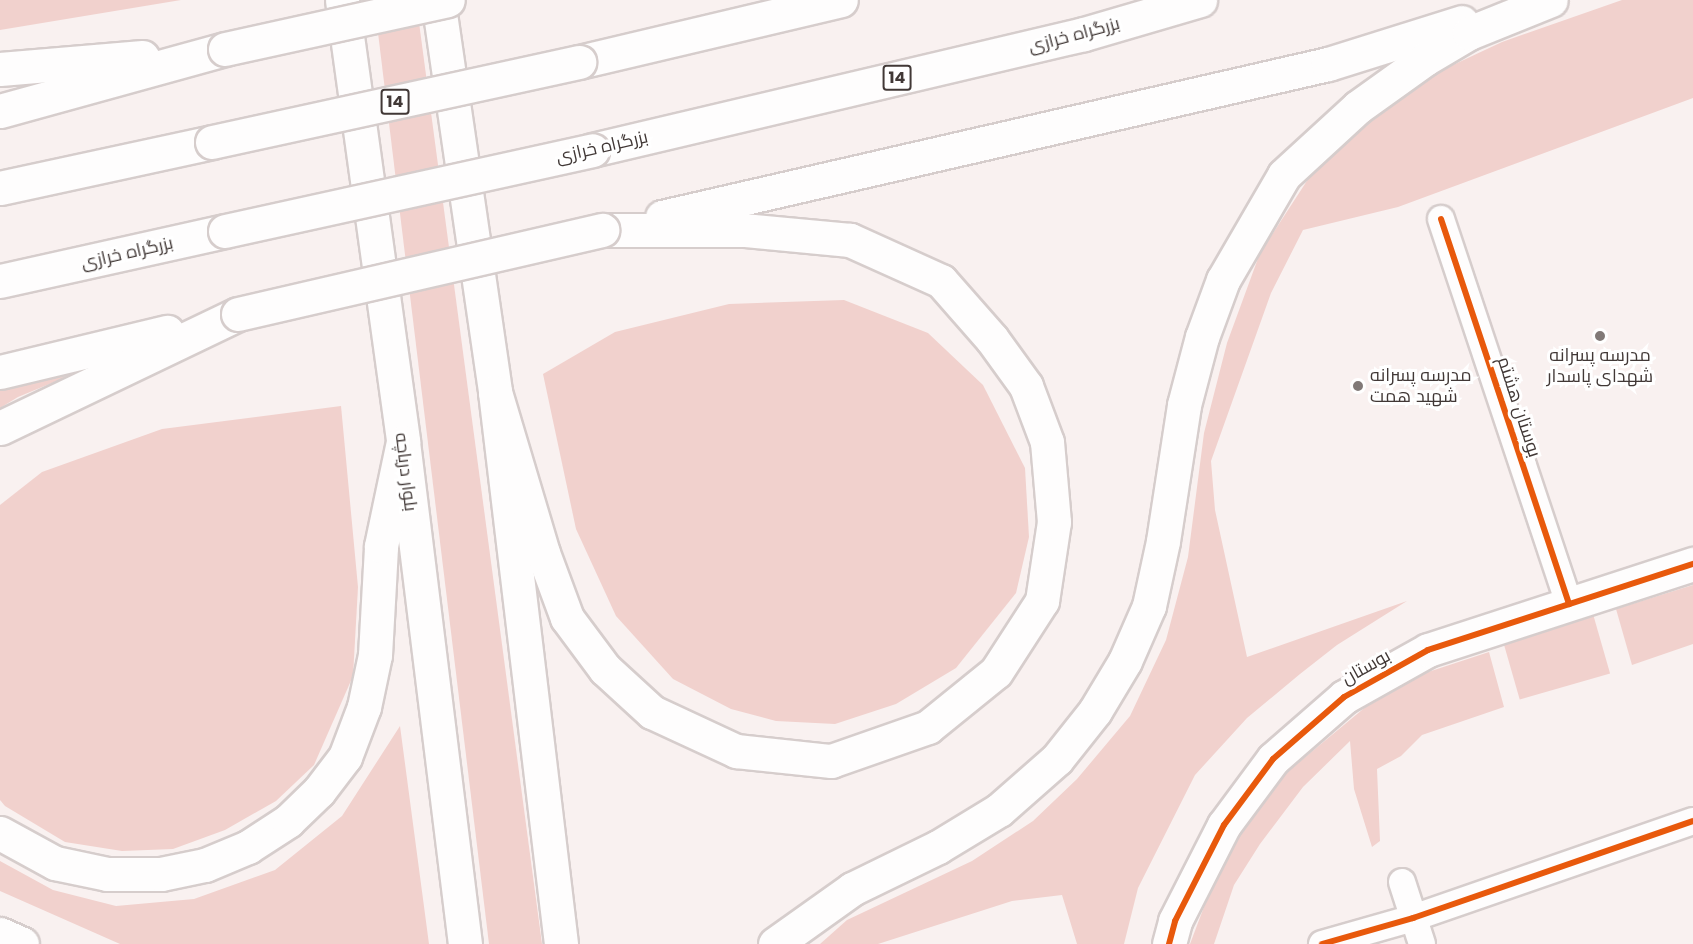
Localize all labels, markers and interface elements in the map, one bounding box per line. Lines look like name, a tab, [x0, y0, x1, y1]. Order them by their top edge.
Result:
street label: بزرگراه خرازی	[1026, 12, 1122, 58]
road number: 14	[882, 65, 912, 91]
road number: 14	[380, 89, 410, 115]
street label: بزرگراه خرازی	[554, 126, 650, 168]
street label: بزرگراه خرازی	[79, 232, 175, 274]
marker: مدرسه پسرانه شهدای پاسدار	[1593, 329, 1607, 343]
place label: مدرسه پسرانه شهدای پاسدار	[1547, 345, 1653, 388]
street label: بوستان هشتم	[1493, 354, 1545, 460]
place label: مدرسه پسرانه شهید همت	[1370, 365, 1471, 407]
marker: مدرسه پسرانه شهید همت	[1351, 379, 1365, 393]
street label: بلوار دریاچه	[390, 431, 422, 513]
street label: بوستان	[1338, 645, 1394, 689]

